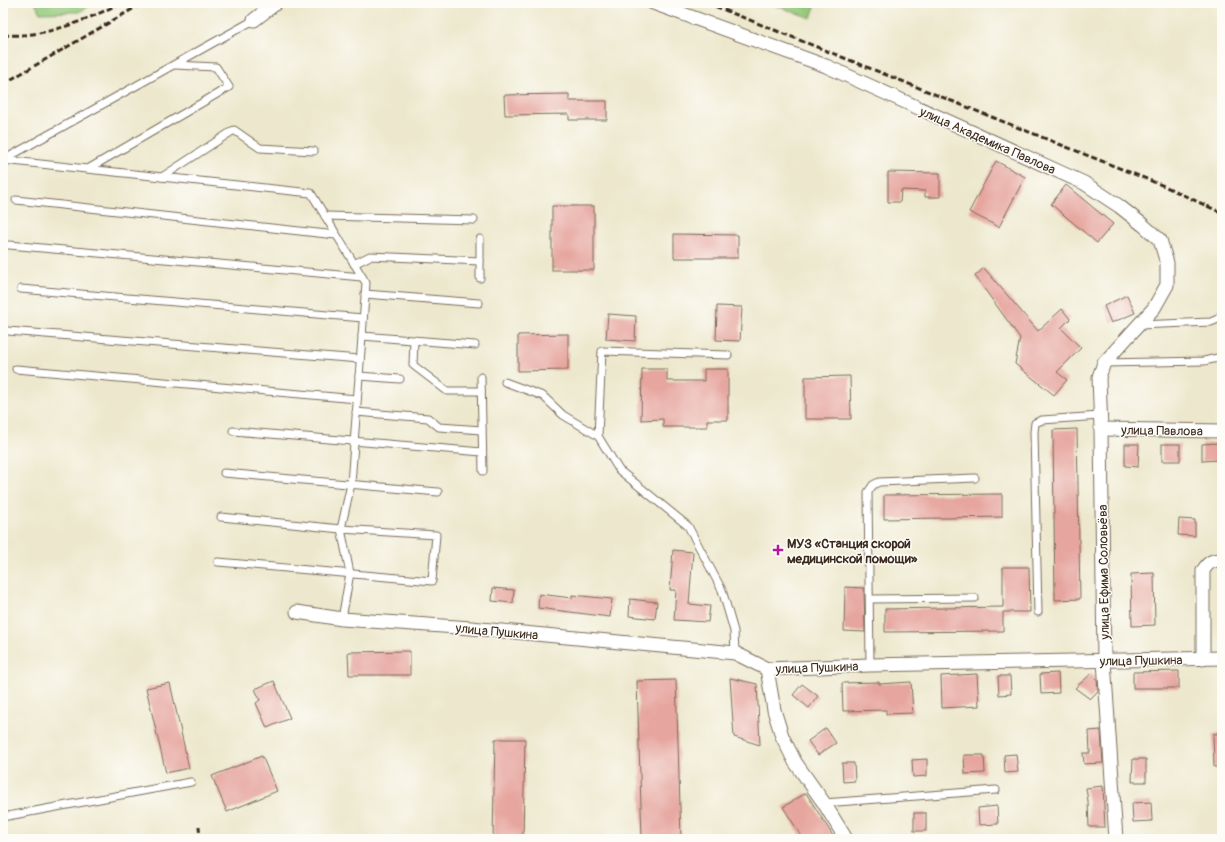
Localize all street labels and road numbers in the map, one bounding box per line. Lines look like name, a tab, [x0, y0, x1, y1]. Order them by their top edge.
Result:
street label: улица Академика Павлова	[916, 103, 1058, 178]
street label: улица Павлова	[1120, 422, 1203, 440]
street label: улица Ефима Соловьёва	[1095, 504, 1113, 641]
street label: улица Пушкина	[454, 620, 539, 644]
street label: улица Пушкина	[1098, 652, 1183, 670]
street label: улица Пушкина	[774, 659, 859, 677]

